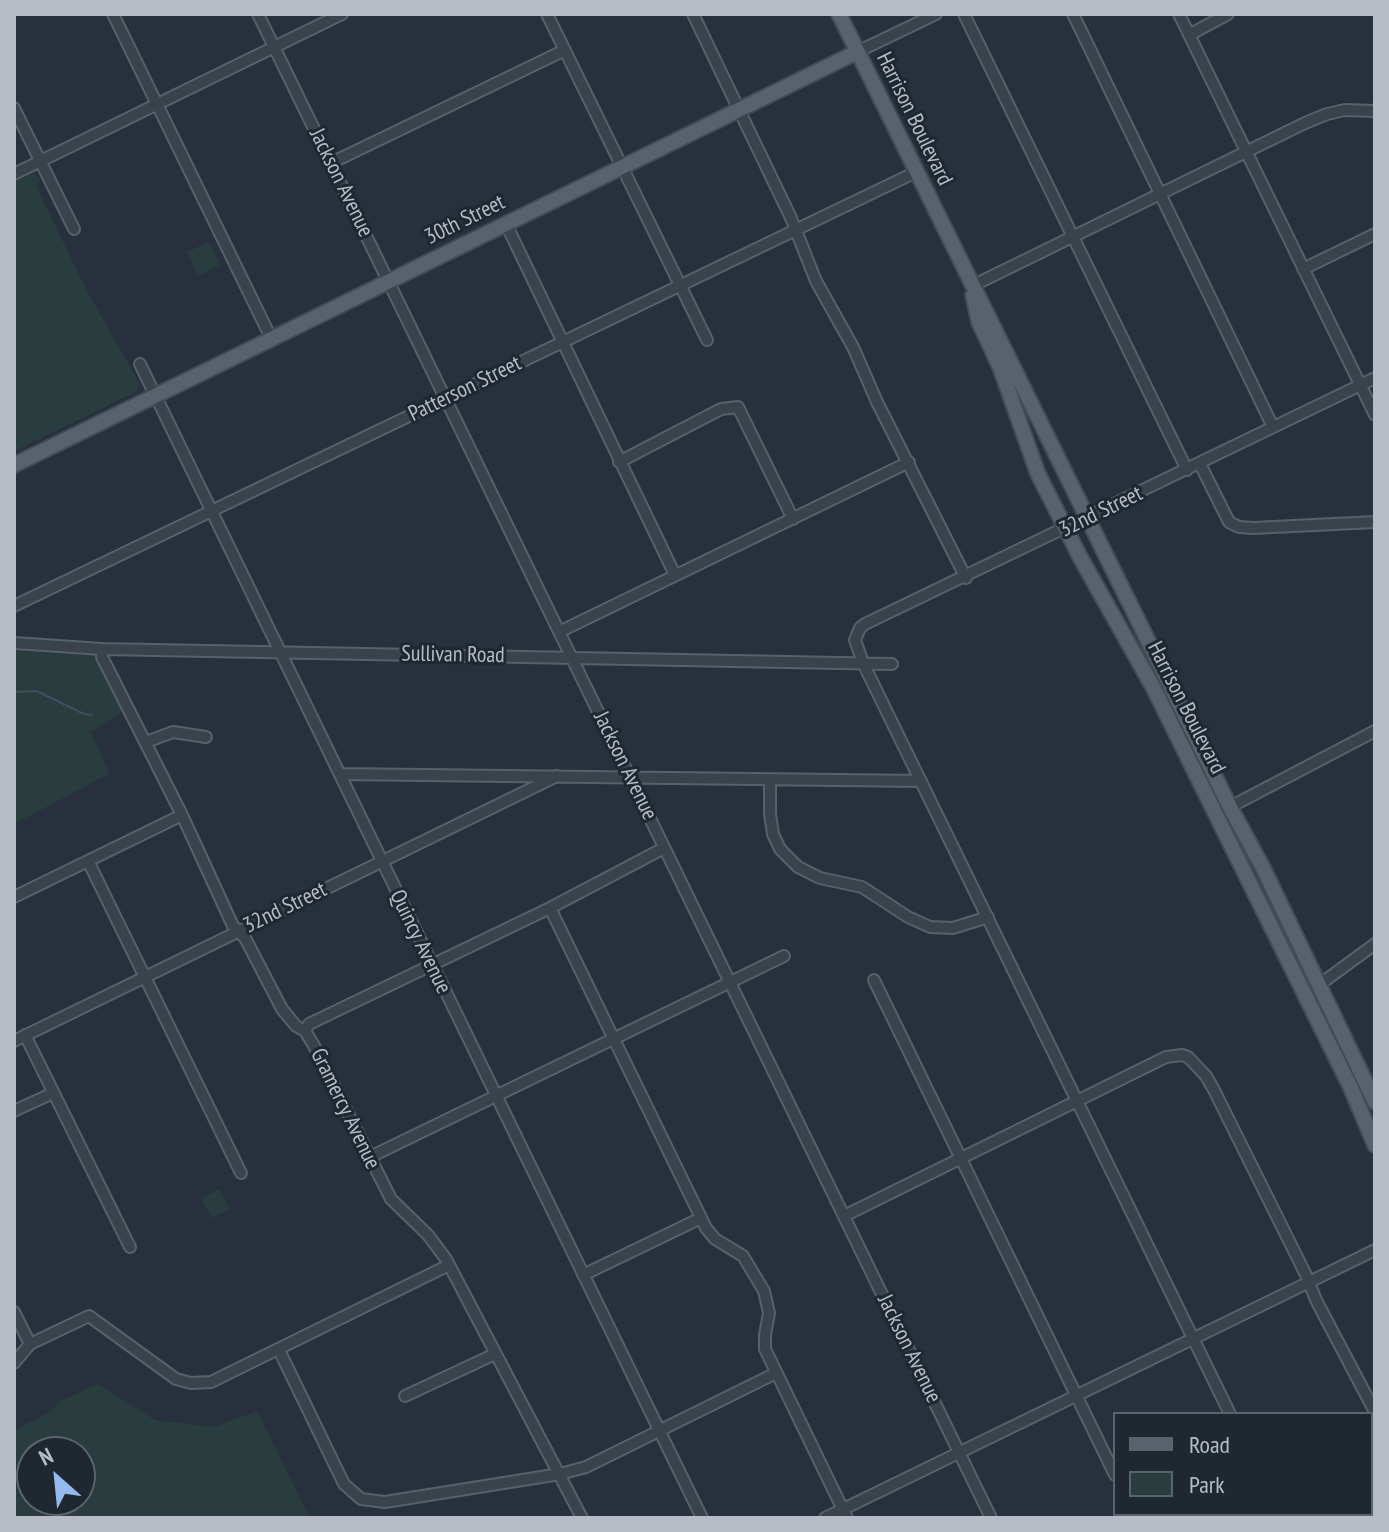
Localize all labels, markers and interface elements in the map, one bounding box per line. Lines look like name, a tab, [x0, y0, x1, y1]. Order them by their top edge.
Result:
street label: Harrison Boulevard	[870, 48, 958, 190]
street label: Jackson Avenue	[303, 124, 379, 242]
street label: 30th Street	[421, 189, 509, 251]
street label: Patterson Street	[404, 350, 526, 428]
street label: 32nd Street	[1055, 481, 1147, 543]
street label: Harrison Boulevard	[1141, 637, 1231, 779]
street label: Sullivan Road	[401, 641, 505, 669]
street label: Jackson Avenue	[587, 707, 663, 825]
street label: 32nd Street	[239, 877, 331, 939]
street label: Quincy Avenue	[384, 886, 456, 998]
street label: Gramercy Avenue	[304, 1044, 386, 1174]
street label: Jackson Avenue	[871, 1290, 947, 1408]
legend	[1113, 1412, 1373, 1516]
text: Road	[1189, 1429, 1230, 1460]
north arrow	[16, 1436, 96, 1516]
text: N	[34, 1441, 58, 1472]
text: Park	[1189, 1469, 1225, 1500]

